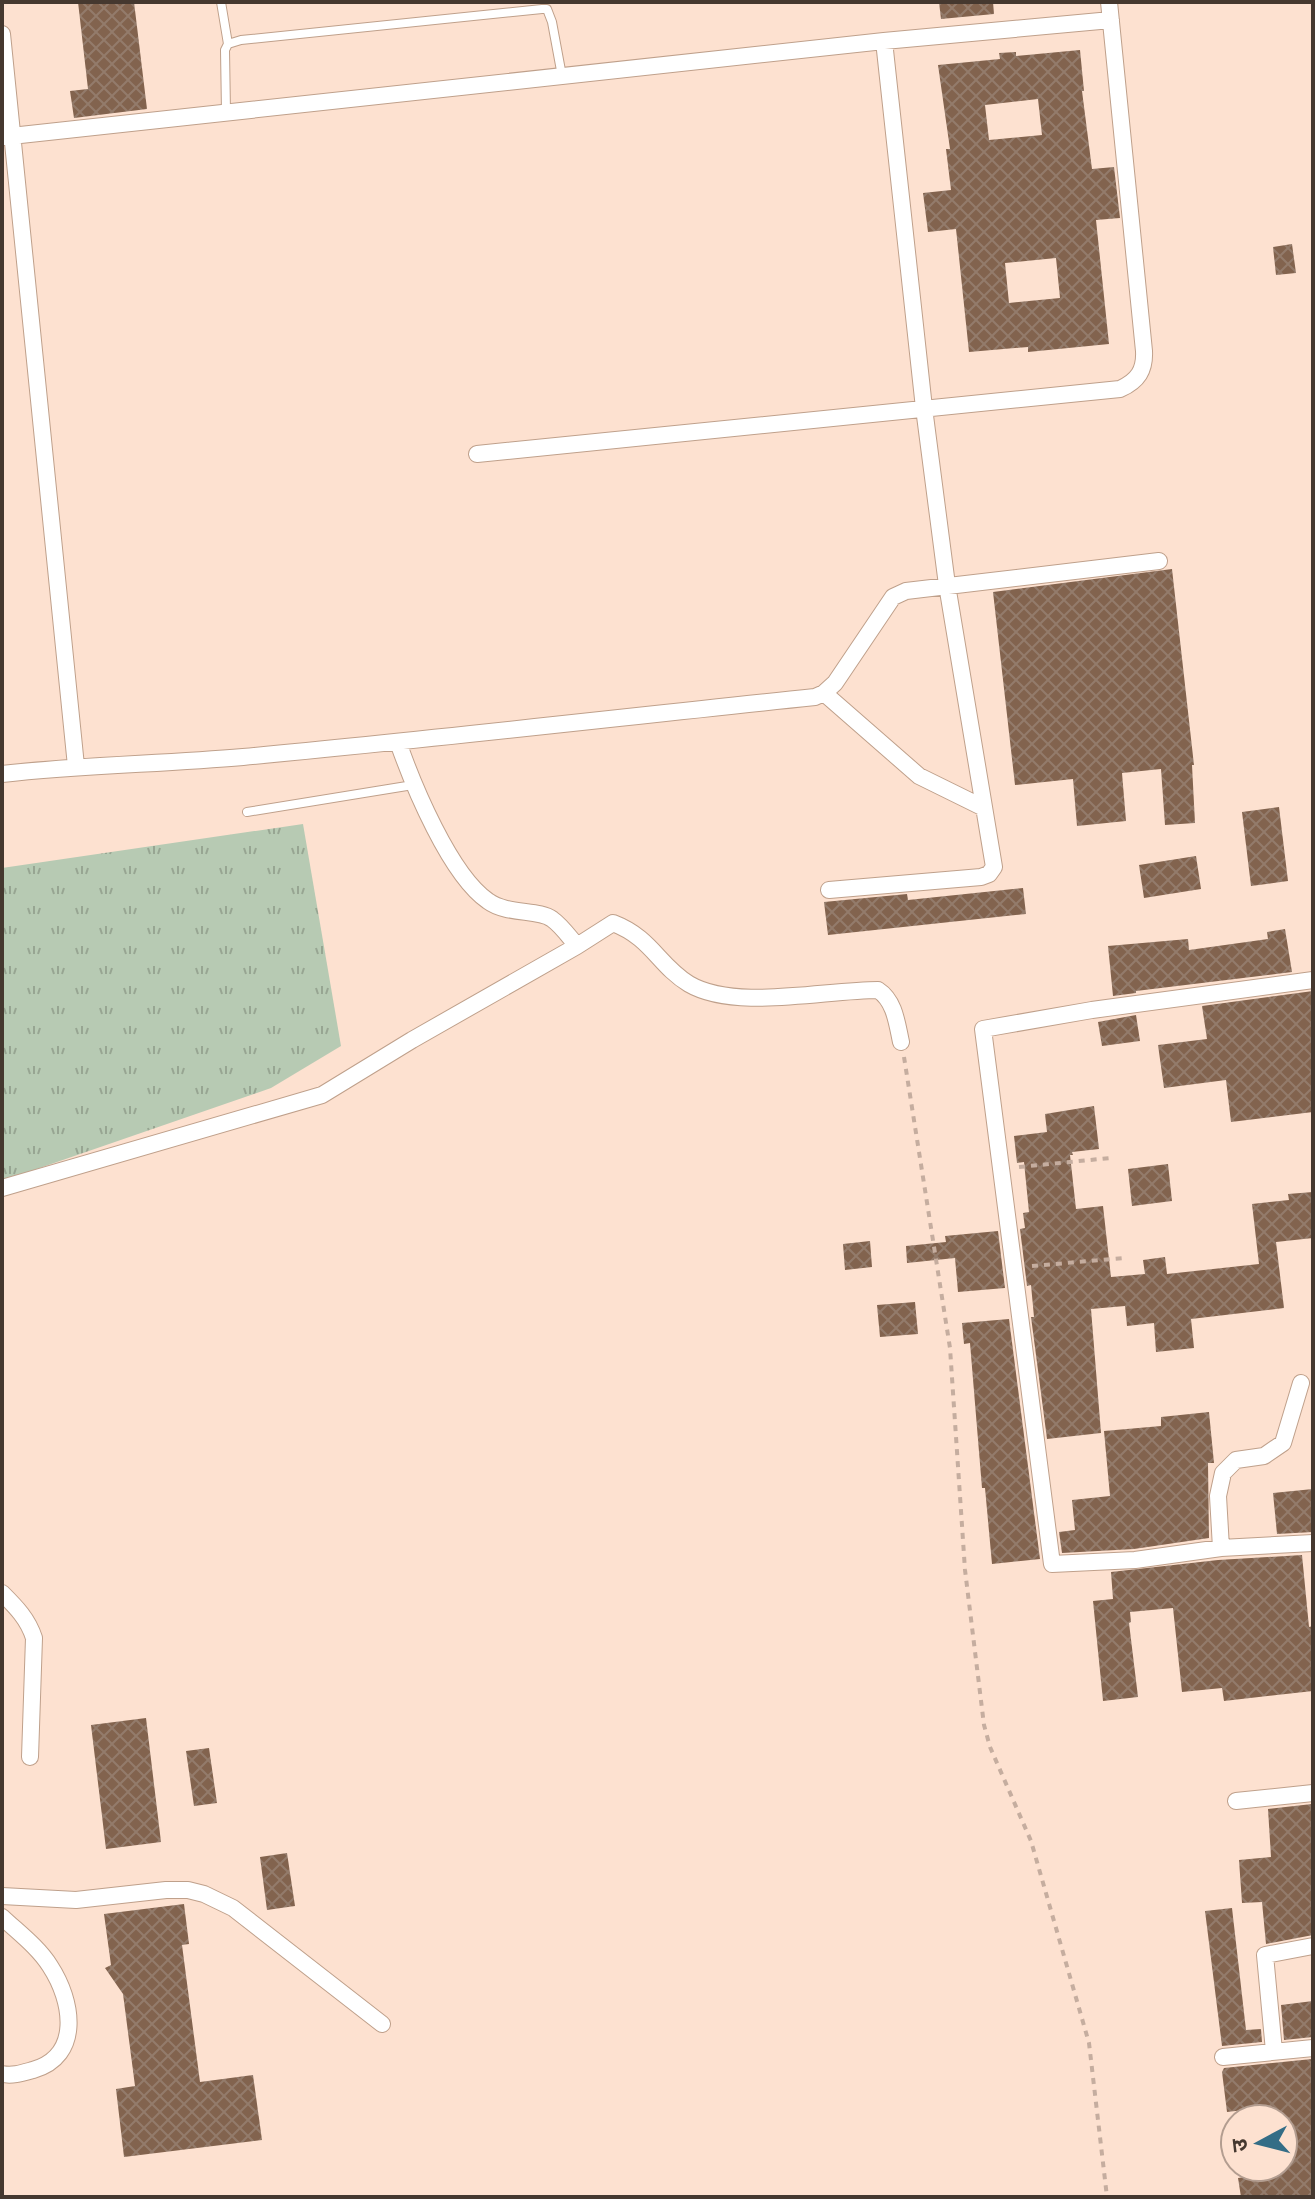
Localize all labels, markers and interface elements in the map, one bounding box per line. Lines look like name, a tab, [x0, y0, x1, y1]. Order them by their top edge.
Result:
north arrow	[1219, 2103, 1299, 2183]
text: उ	[1225, 2136, 1253, 2153]

